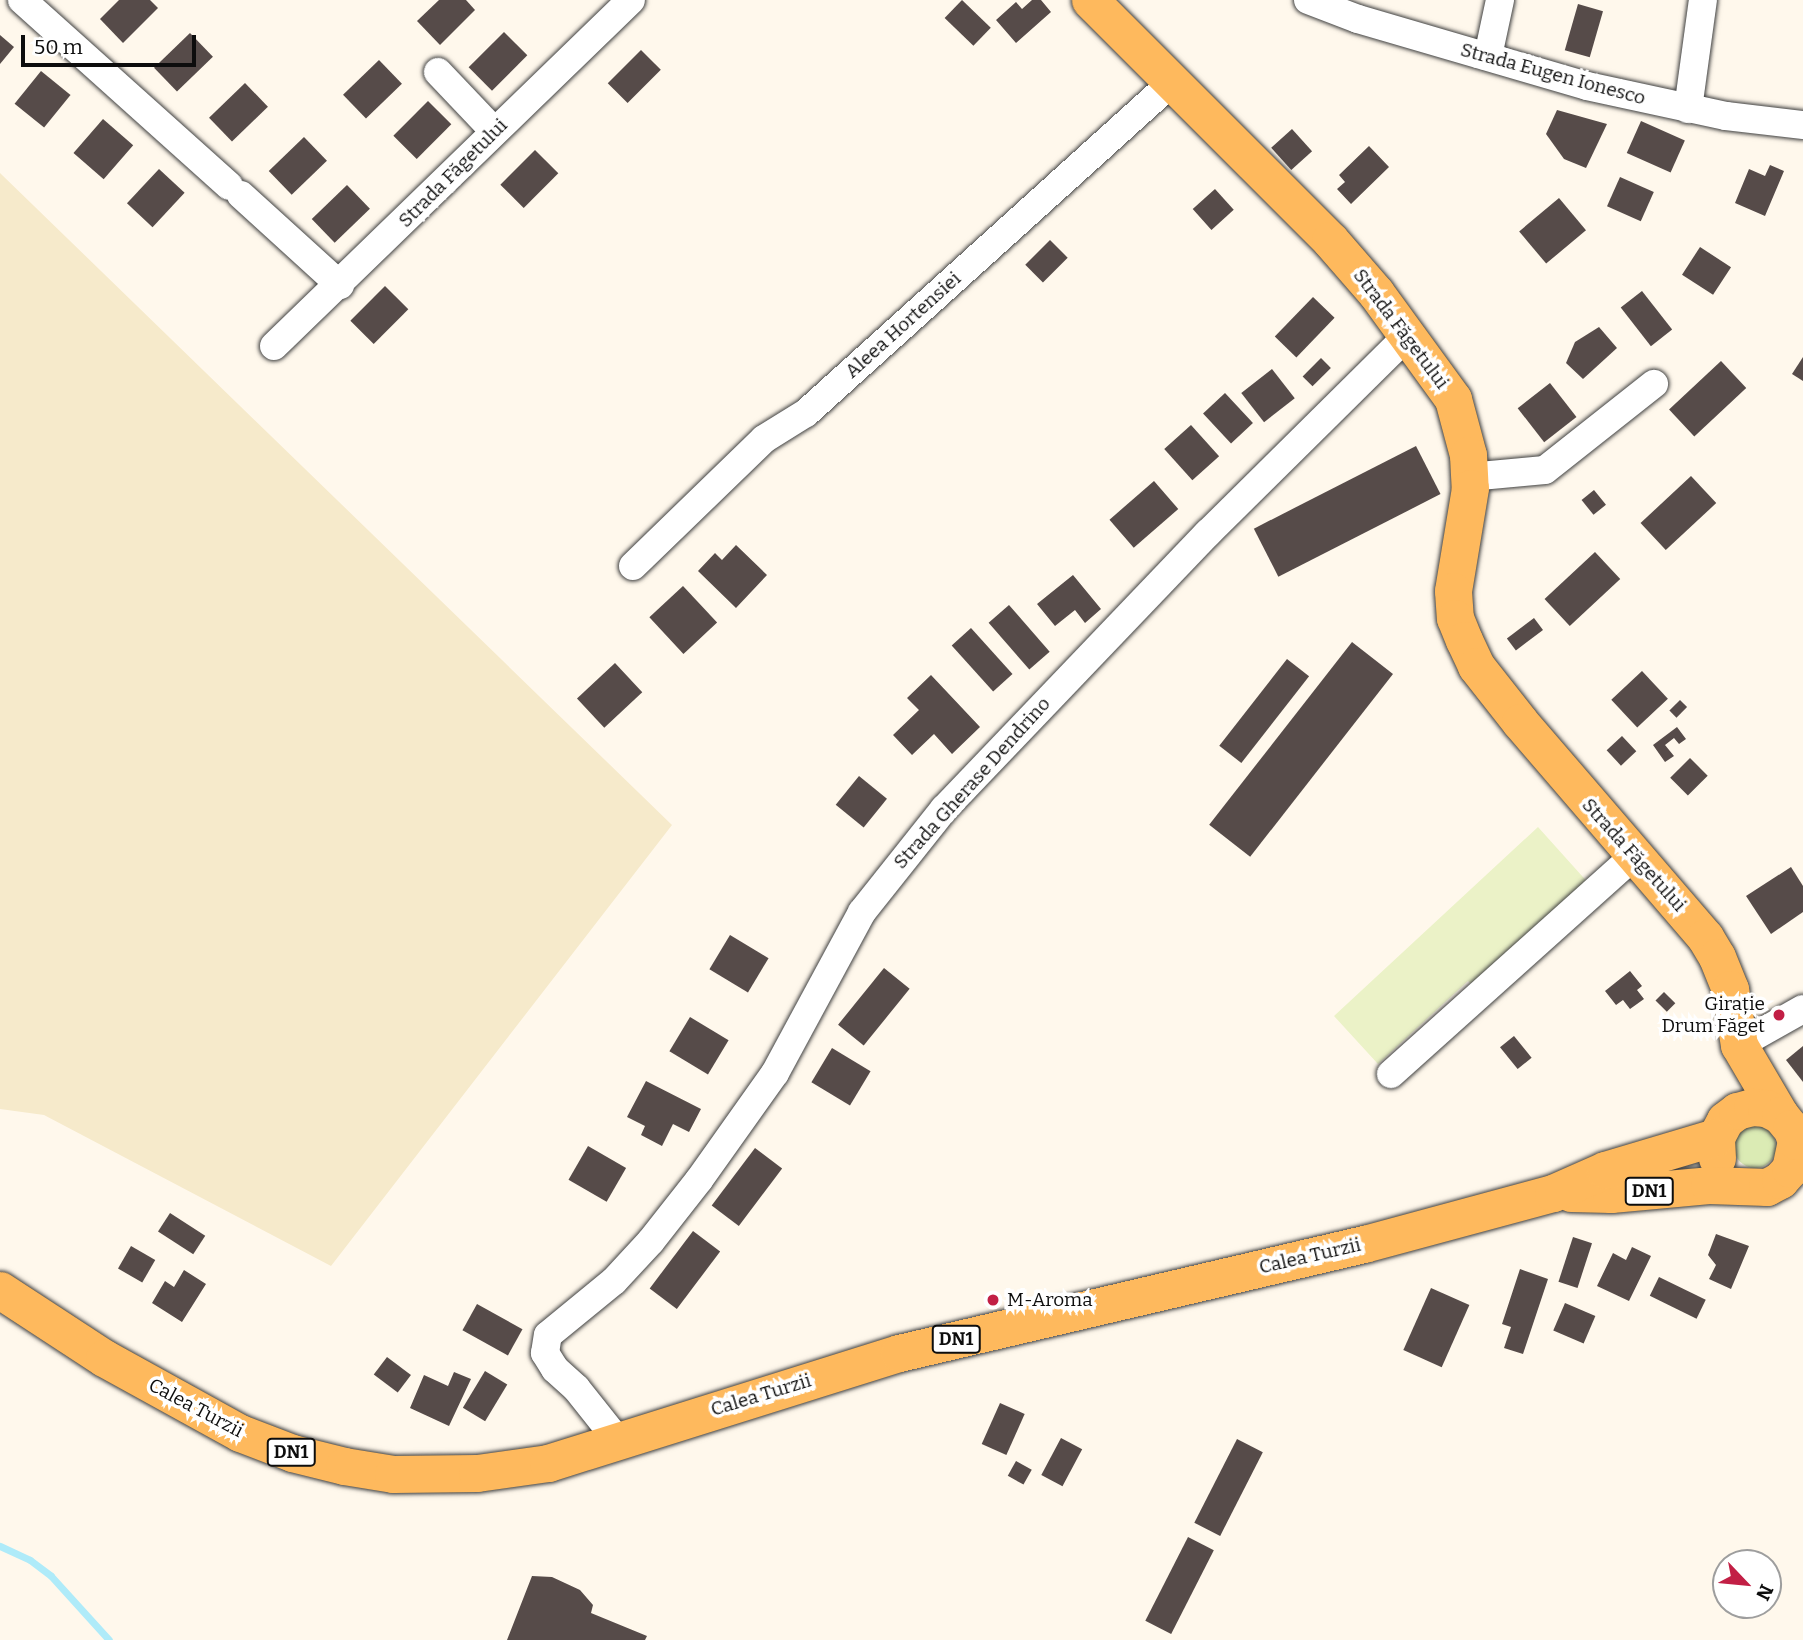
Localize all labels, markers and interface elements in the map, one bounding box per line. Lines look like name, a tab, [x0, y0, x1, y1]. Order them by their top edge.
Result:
scale bar	[24, 21, 200, 65]
text: 50 m	[34, 34, 83, 60]
street label: Strada Eugen Ionesco	[1458, 38, 1648, 110]
street label: Strada Făgetului	[394, 114, 512, 232]
street label: Strada Făgetului	[1348, 265, 1454, 393]
street label: Aleea Hortensiei	[841, 267, 965, 383]
street label: Strada Gherase Dendrino	[889, 693, 1055, 873]
street label: Strada Făgetului	[1577, 794, 1691, 916]
place label: Girație Drum Făget	[1662, 993, 1765, 1037]
marker: Girație Drum Făget	[1771, 1007, 1787, 1023]
road number: DN1	[1624, 1176, 1674, 1206]
street label: Calea Turzii	[1257, 1233, 1363, 1279]
place label: M-Aroma	[1007, 1289, 1093, 1311]
marker: M-Aroma	[985, 1292, 1001, 1308]
road number: DN1	[932, 1324, 981, 1354]
street label: Calea Turzii	[708, 1369, 814, 1421]
street label: Calea Turzii	[145, 1374, 247, 1442]
road number: DN1	[266, 1437, 316, 1466]
north arrow	[1712, 1549, 1782, 1619]
text: N	[1751, 1581, 1778, 1604]

